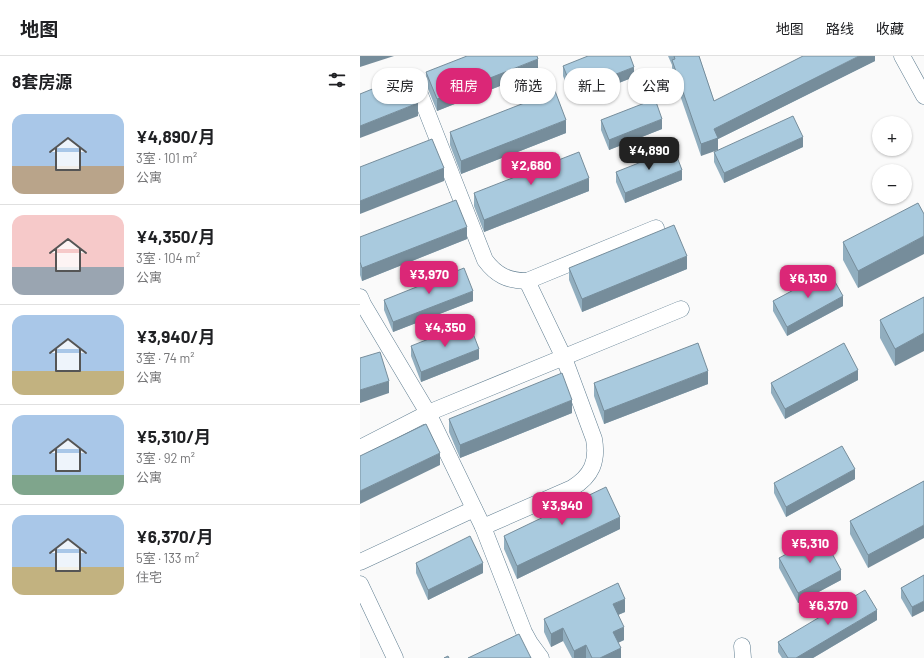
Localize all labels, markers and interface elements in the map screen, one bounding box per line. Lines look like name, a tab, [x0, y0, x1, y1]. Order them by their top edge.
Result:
text: 地图	[20, 17, 58, 40]
text: 地图	[776, 20, 804, 37]
text: 路线	[826, 20, 854, 37]
text: 收藏	[876, 20, 904, 37]
chip: 买房	[372, 68, 428, 104]
chip: 租房	[436, 68, 492, 104]
chip: 筛选	[500, 68, 556, 104]
chip: 新上	[564, 68, 620, 104]
chip: 公寓	[628, 68, 684, 104]
icon: filters	[326, 69, 348, 91]
text: 8套房源	[12, 71, 72, 91]
map controls	[872, 116, 912, 204]
button: +	[872, 116, 912, 156]
text: ¥4,890/月	[136, 126, 215, 146]
icon: home	[44, 130, 92, 178]
pin: ¥4,890	[616, 137, 682, 171]
text: ¥4,890	[628, 142, 670, 158]
text: 3室 · 101 m²	[136, 150, 197, 166]
pin: ¥2,680	[498, 152, 564, 186]
text: ¥2,680	[510, 157, 552, 173]
button: −	[872, 164, 912, 204]
text: 公寓	[136, 169, 162, 185]
text: ¥4,350/月	[136, 226, 216, 246]
icon: home	[44, 231, 92, 279]
text: 3室 · 104 m²	[136, 250, 200, 266]
pin: ¥3,970	[396, 261, 462, 295]
pin: ¥6,130	[775, 265, 841, 299]
text: ¥3,970	[409, 266, 449, 282]
text: 公寓	[136, 269, 162, 285]
text: ¥6,130	[789, 270, 827, 286]
pin: ¥4,350	[412, 314, 478, 348]
text: ¥4,350	[424, 319, 466, 335]
text: ¥3,940/月	[136, 326, 215, 346]
icon: home	[44, 331, 92, 379]
text: 3室 · 74 m²	[136, 350, 195, 366]
text: 公寓	[136, 369, 162, 385]
text: ¥5,310/月	[136, 426, 211, 446]
icon: home	[44, 431, 92, 479]
text: 3室 · 92 m²	[136, 450, 195, 466]
text: 公寓	[136, 469, 162, 485]
pin: ¥3,940	[529, 492, 595, 526]
text: ¥3,940	[541, 497, 583, 513]
text: ¥6,370/月	[136, 526, 214, 546]
pin: ¥5,310	[777, 530, 843, 564]
icon: home	[44, 531, 92, 579]
text: ¥5,310	[791, 535, 829, 551]
text: 5室 · 133 m²	[136, 550, 199, 566]
text: 住宅	[136, 569, 162, 585]
pin: ¥6,370	[795, 592, 861, 626]
text: ¥6,370	[808, 597, 848, 613]

